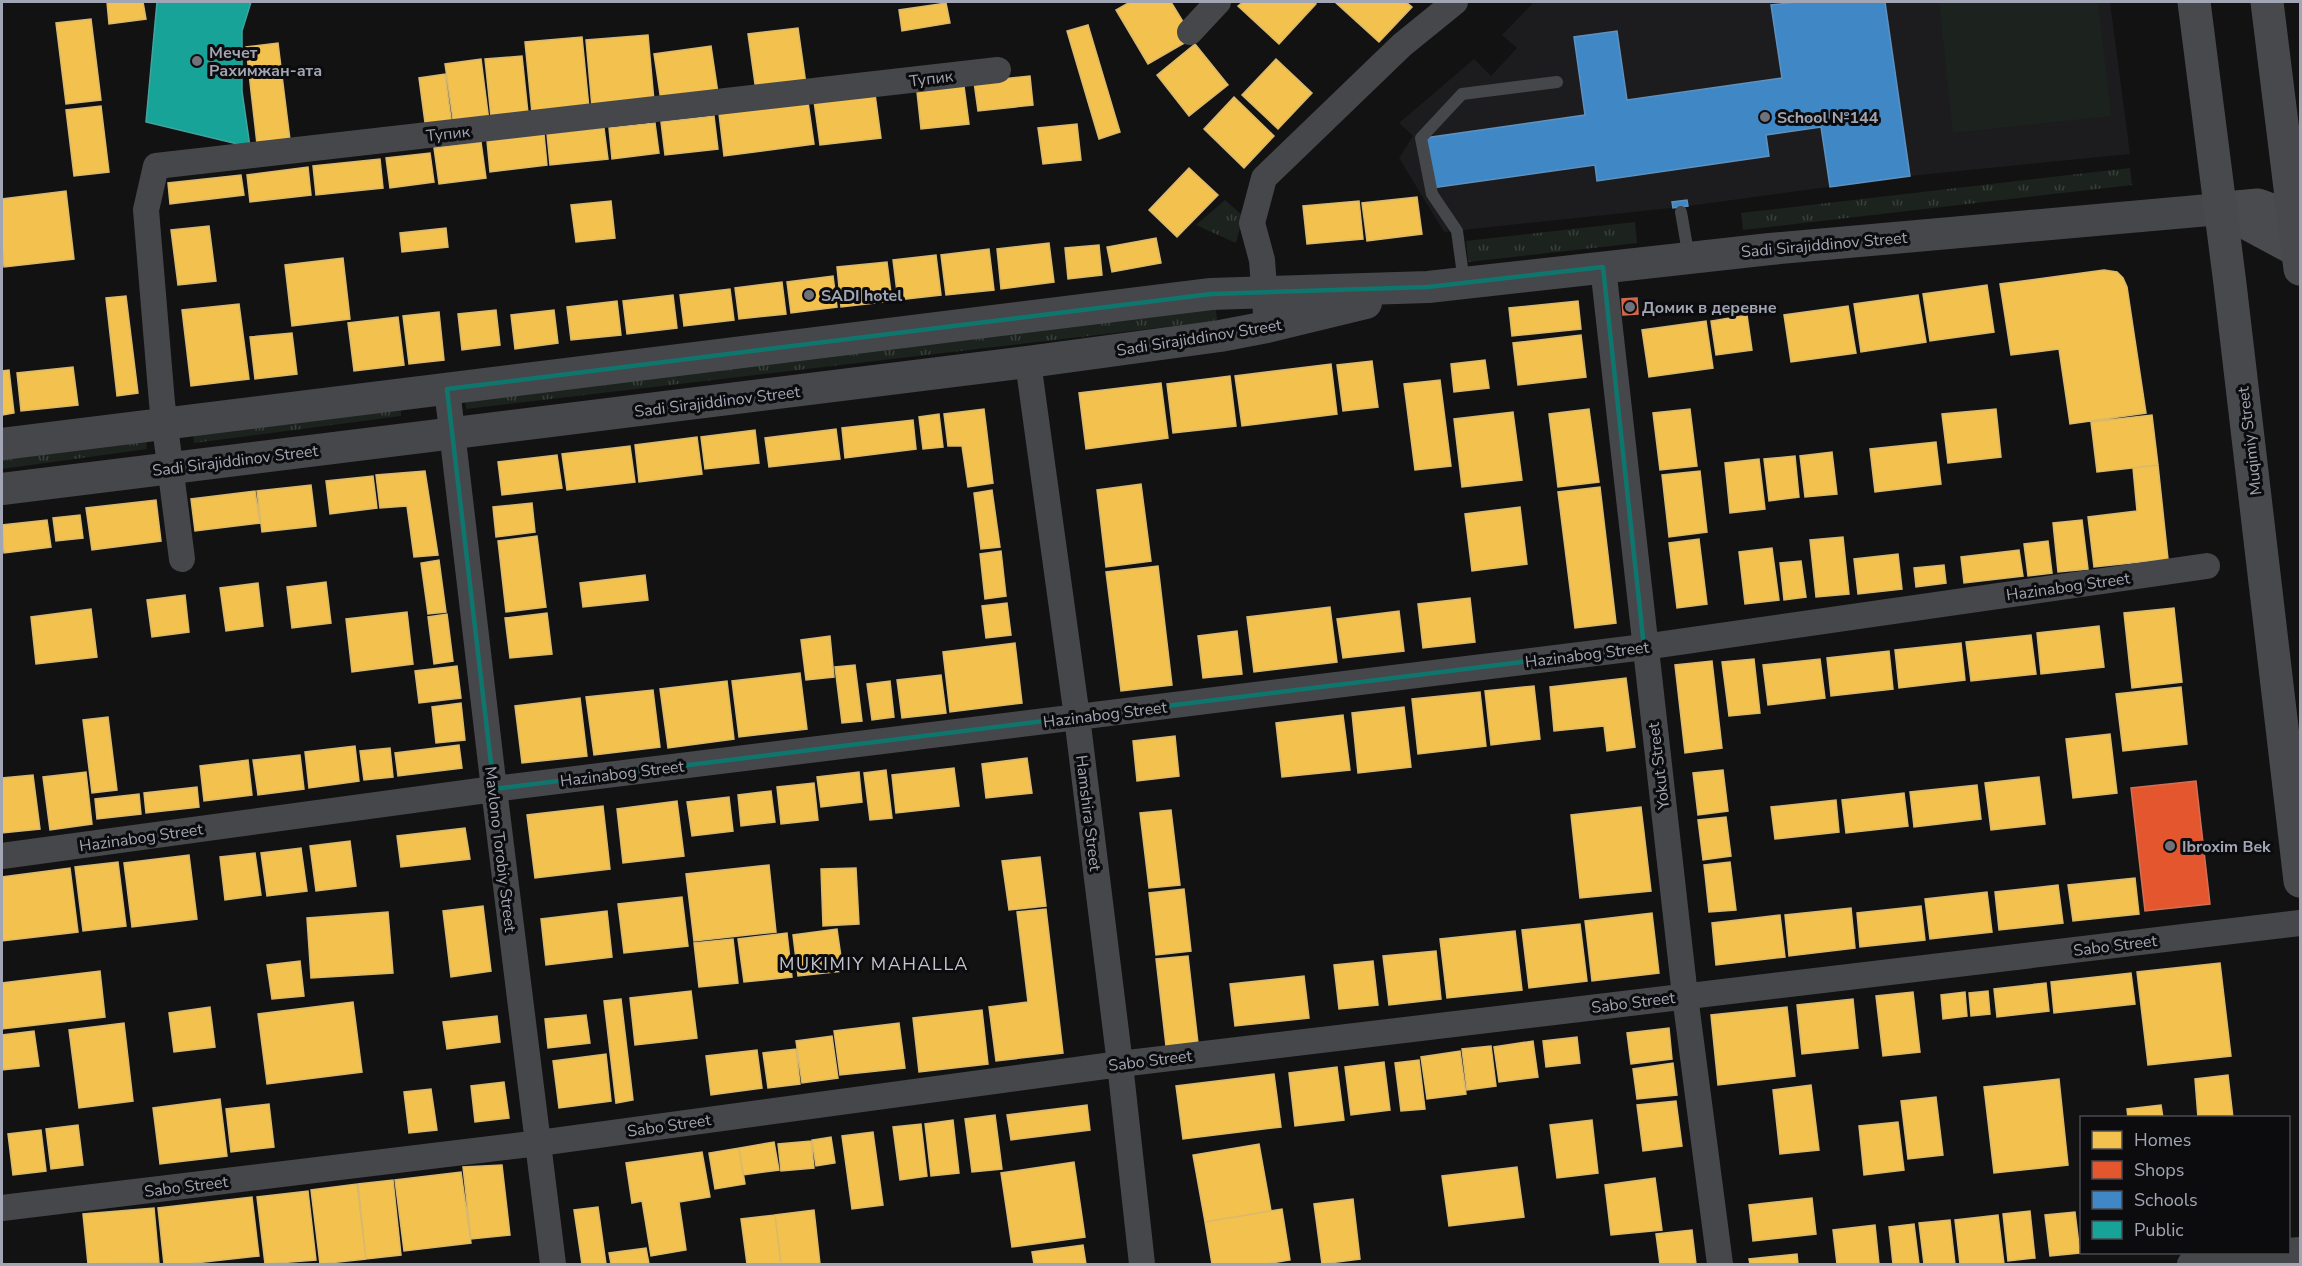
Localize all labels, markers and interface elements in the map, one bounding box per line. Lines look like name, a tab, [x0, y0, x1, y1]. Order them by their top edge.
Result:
place label: Мечет Рахимжан-ата	[209, 42, 322, 82]
marker: Мечет Рахимжан-ата	[190, 54, 204, 68]
street label: Тупик	[908, 65, 955, 93]
place label: School №144	[1777, 107, 1879, 129]
marker: School №144	[1758, 110, 1772, 124]
street label: Тупик	[425, 121, 472, 147]
street label: Sadi Sirajiddinov Street	[1740, 227, 1909, 263]
place label: SADI hotel	[821, 285, 902, 307]
marker: SADI hotel	[802, 288, 816, 302]
place label: Домик в деревне	[1642, 297, 1777, 319]
marker: Домик в деревне	[1623, 300, 1637, 314]
street label: Sadi Sirajiddinov Street	[1115, 314, 1284, 362]
street label: Sadi Sirajiddinov Street	[633, 381, 802, 423]
street label: Muqimiy Street	[2232, 385, 2268, 496]
street label: Sadi Sirajiddinov Street	[151, 440, 320, 482]
street label: Hazinabog Street	[2005, 567, 2132, 607]
street label: Hazinabog Street	[1524, 636, 1651, 674]
street label: Hazinabog Street	[1042, 696, 1169, 734]
street label: Yokut Street	[1643, 721, 1675, 812]
street label: Hamshira Street	[1070, 754, 1106, 873]
street label: Hazinabog Street	[559, 755, 686, 793]
street label: Mavlono Torobiy Street	[479, 765, 521, 934]
street label: Hazinabog Street	[78, 818, 205, 858]
place label: Ibroxim Bek	[2182, 836, 2271, 858]
marker: Ibroxim Bek	[2163, 839, 2177, 853]
street label: Sabo Street	[2072, 930, 2159, 962]
district label: MUKIMIY MAHALLA	[779, 952, 969, 976]
street label: Sabo Street	[1590, 987, 1677, 1019]
street label: Sabo Street	[1107, 1045, 1194, 1077]
street label: Sabo Street	[626, 1109, 713, 1143]
legend	[2080, 1116, 2290, 1254]
text: Homes	[2134, 1128, 2191, 1152]
text: Shops	[2134, 1158, 2184, 1182]
street label: Sabo Street	[143, 1171, 230, 1203]
text: Schools	[2134, 1188, 2198, 1212]
text: Public	[2134, 1218, 2184, 1242]

